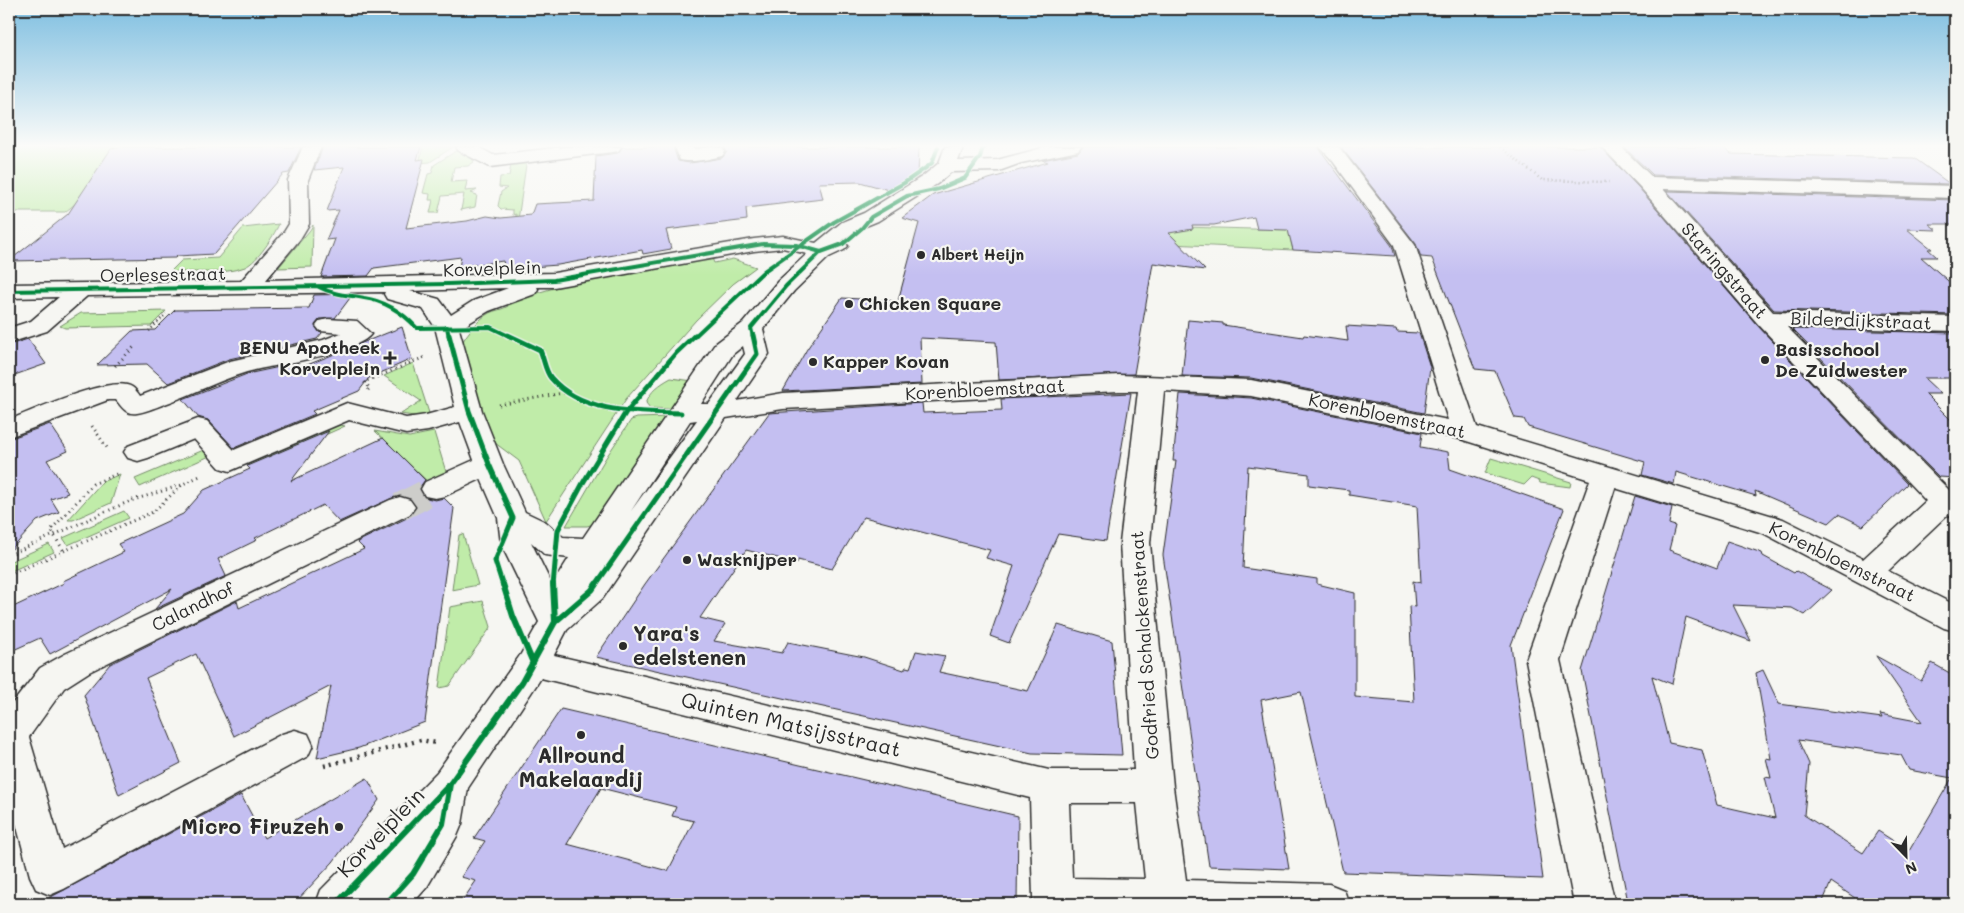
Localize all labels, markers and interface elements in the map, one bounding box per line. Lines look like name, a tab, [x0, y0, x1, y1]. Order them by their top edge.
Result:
street label: Staringstraat	[1676, 217, 1773, 324]
place label: Albert Heijn	[931, 244, 1024, 264]
marker: Albert Heijn	[915, 249, 927, 261]
street label: Korvelplein	[443, 254, 541, 282]
street label: Oerlesestraat	[100, 261, 226, 287]
place label: Chicken Square	[859, 291, 1002, 315]
marker: Chicken Square	[843, 298, 855, 310]
street label: Bilderdijkstraat	[1790, 306, 1932, 334]
place label: BENU Apotheek Korvelplein	[239, 335, 380, 380]
place label: Basisschool De Zuidwester	[1775, 337, 1907, 382]
place label: Kapper Kovan	[823, 349, 949, 373]
marker: BENU Apotheek Korvelplein	[384, 352, 396, 364]
marker: Basisschool De Zuidwester	[1759, 354, 1771, 366]
marker: Kapper Kovan	[807, 356, 819, 368]
street label: Korenbloemstraat	[904, 373, 1065, 405]
street label: Korenbloemstraat	[1306, 387, 1468, 443]
street label: Korenbloemstraat	[1765, 515, 1920, 607]
street label: Godfried Schalckenstraat	[1124, 530, 1164, 760]
place label: Wasknijper	[697, 547, 797, 571]
marker: Wasknijper	[681, 554, 693, 566]
street label: Calandhof	[147, 575, 239, 636]
place label: Yara's edelstenen	[633, 619, 746, 670]
marker: Yara's edelstenen	[617, 640, 629, 652]
street label: Quinten Matsijsstraat	[679, 685, 904, 762]
marker: Allround Makelaardij	[575, 729, 587, 741]
place label: Allround Makelaardij	[519, 741, 643, 792]
street label: Korvelplein	[330, 781, 429, 882]
place label: Micro Firuzeh	[181, 812, 329, 839]
marker: Micro Firuzeh	[333, 821, 345, 833]
north arrow	[1882, 830, 1932, 880]
text: N	[1903, 858, 1920, 879]

